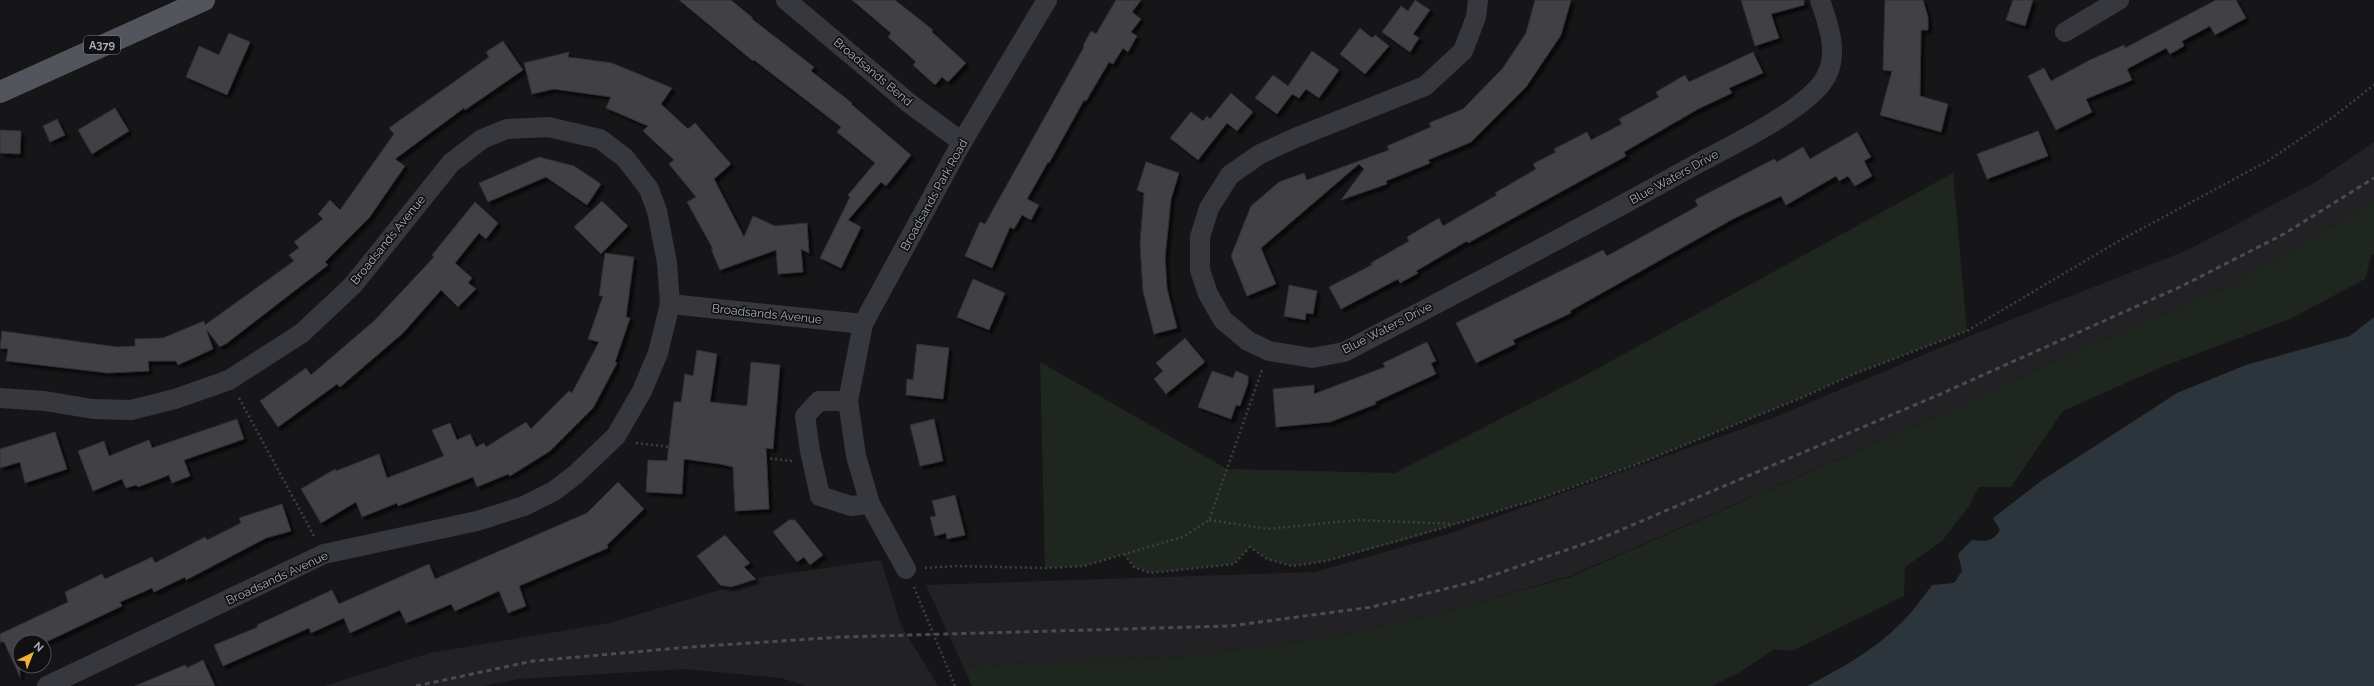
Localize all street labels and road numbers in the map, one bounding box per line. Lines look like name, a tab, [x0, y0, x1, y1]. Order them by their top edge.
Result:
street label: Broadsands Bend	[831, 35, 915, 109]
road number: A379	[84, 36, 120, 54]
street label: Broadsands Park Road	[898, 137, 970, 253]
street label: Blue Waters Drive	[1627, 147, 1721, 207]
street label: Broadsands Avenue	[348, 193, 428, 287]
street label: Blue Waters Drive	[1340, 299, 1434, 357]
street label: Broadsands Avenue	[711, 301, 823, 327]
street label: Broadsands Avenue	[224, 548, 330, 608]

